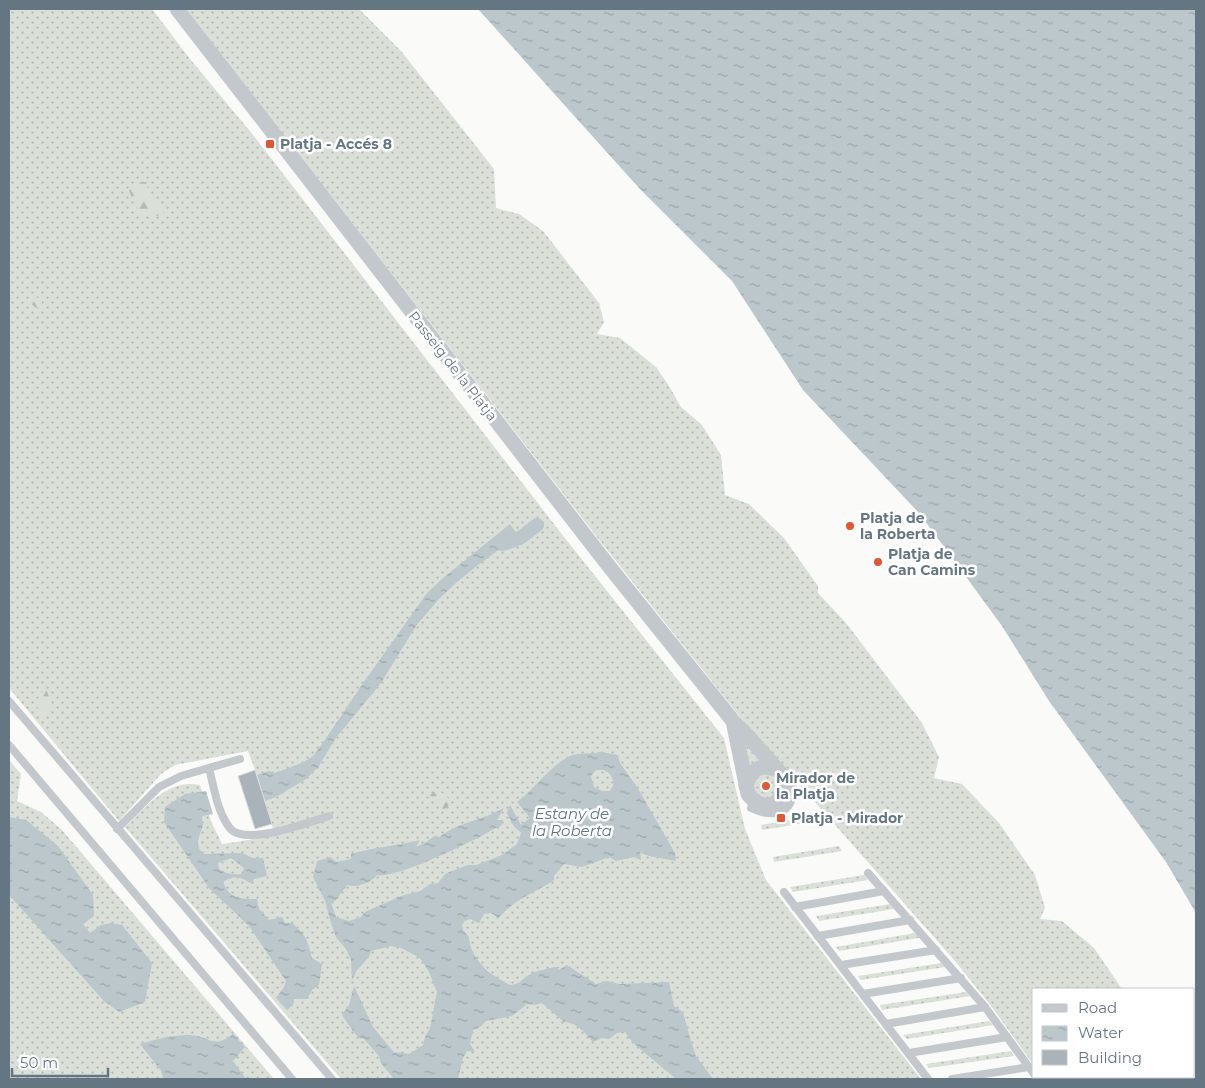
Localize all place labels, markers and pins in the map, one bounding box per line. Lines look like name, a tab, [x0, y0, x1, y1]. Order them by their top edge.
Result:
place label: Platja - Accés 8	[280, 135, 392, 153]
marker: Platja - Accés 8	[264, 138, 276, 150]
place label: Platja de la Roberta	[860, 509, 936, 543]
marker: Platja de la Roberta	[844, 520, 856, 532]
place label: Platja de Can Camins	[888, 545, 976, 579]
marker: Platja de Can Camins	[872, 556, 884, 568]
place label: Mirador de la Platja	[776, 769, 855, 803]
marker: Mirador de la Platja	[760, 780, 772, 792]
place label: Platja - Mirador	[791, 809, 903, 827]
marker: Platja - Mirador	[775, 812, 787, 824]

